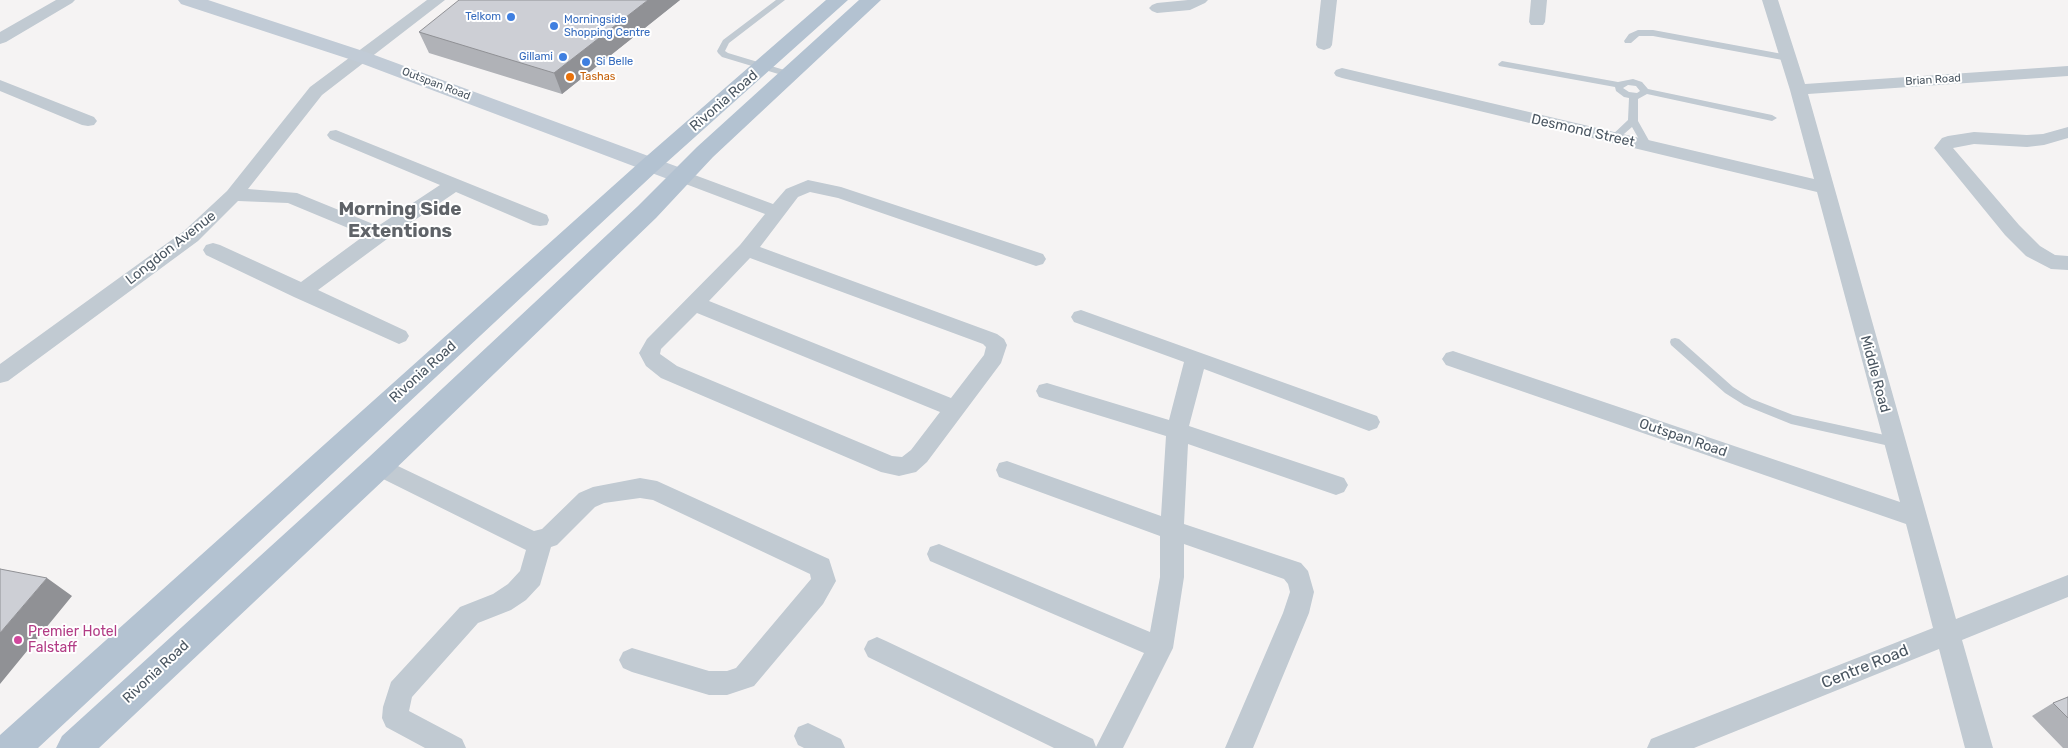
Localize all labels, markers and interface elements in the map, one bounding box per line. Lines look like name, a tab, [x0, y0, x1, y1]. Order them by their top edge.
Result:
place label: Telkom	[465, 10, 501, 24]
marker: Telkom	[505, 11, 517, 23]
place label: Morningside Shopping Centre	[564, 13, 650, 39]
marker: Morningside Shopping Centre	[548, 20, 560, 32]
place label: Gillami	[519, 50, 553, 64]
marker: Gillami	[557, 51, 569, 63]
place label: Si Belle	[596, 55, 633, 69]
marker: Si Belle	[580, 56, 592, 68]
street label: Outspan Road	[400, 65, 472, 103]
street label: Rivonia Road	[687, 67, 761, 135]
place label: Tashas	[580, 70, 615, 84]
marker: Tashas	[564, 71, 576, 83]
street label: Brian Road	[1905, 71, 1961, 89]
street label: Desmond Street	[1530, 111, 1636, 151]
district label: Morning Side Extentions	[338, 199, 462, 243]
street label: Longdon Avenue	[123, 208, 219, 288]
street label: Middle Road	[1857, 334, 1893, 414]
street label: Rivonia Road	[386, 338, 460, 406]
street label: Outspan Road	[1637, 415, 1729, 461]
place label: Premier Hotel Falstaff	[28, 624, 117, 656]
marker: Premier Hotel Falstaff	[12, 634, 24, 646]
street label: Rivonia Road	[119, 637, 193, 707]
street label: Centre Road	[1819, 641, 1911, 693]

